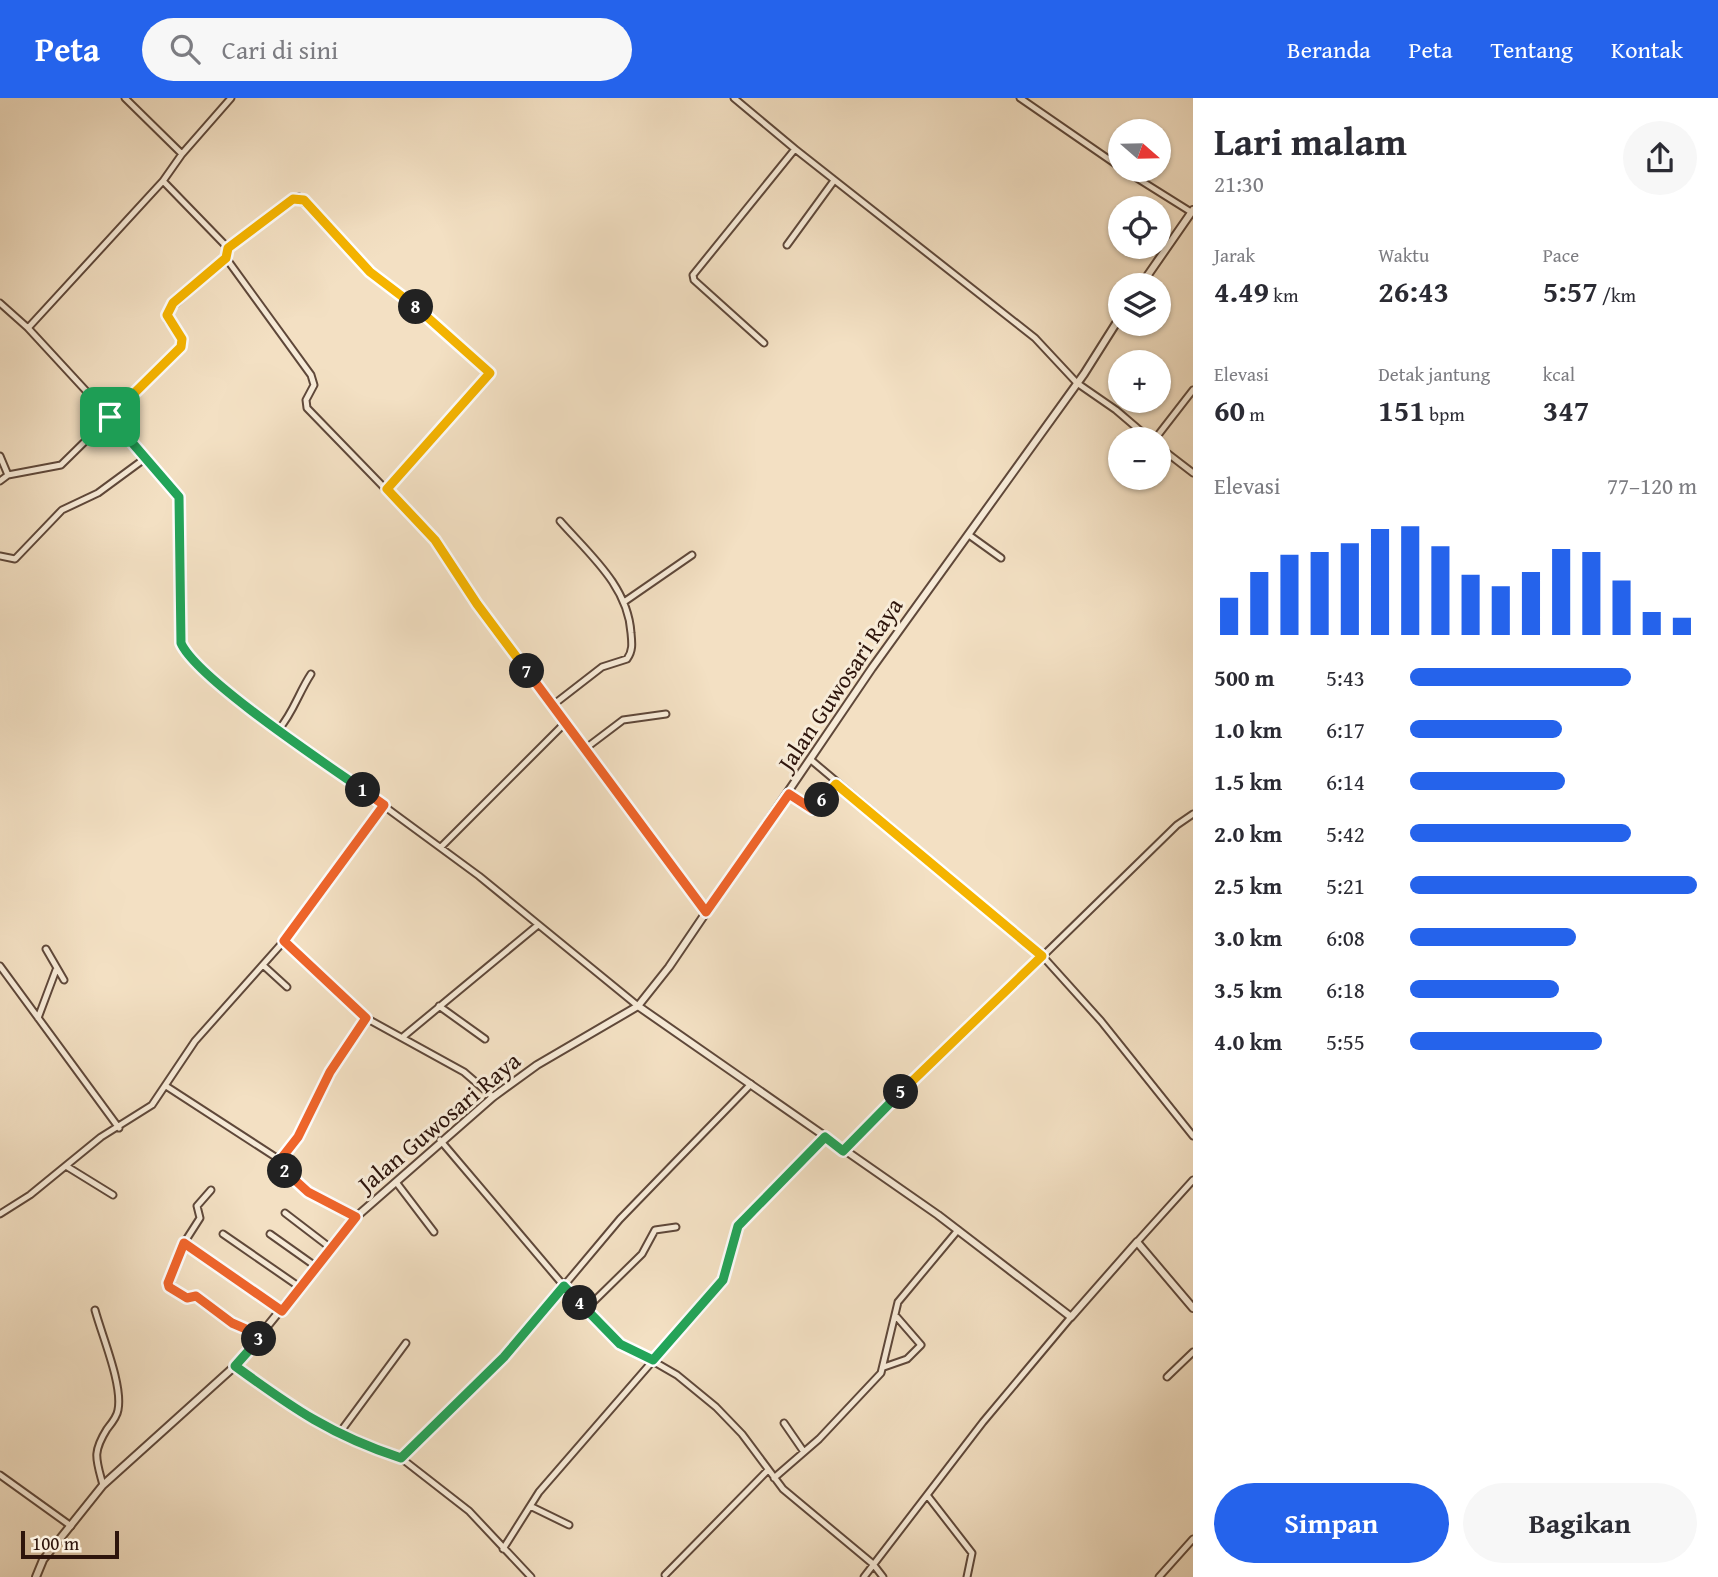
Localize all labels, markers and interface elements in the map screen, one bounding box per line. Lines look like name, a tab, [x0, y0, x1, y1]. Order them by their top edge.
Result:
search box	[142, 18, 632, 81]
text: Peta	[35, 25, 100, 73]
icon: search	[166, 30, 204, 68]
text: Cari di sini	[222, 30, 338, 69]
text: Beranda	[1287, 32, 1371, 67]
text: Peta	[1409, 32, 1453, 67]
text: Tentang	[1491, 32, 1573, 67]
text: Kontak	[1611, 32, 1683, 67]
text: Lari malam	[1214, 113, 1407, 169]
north arrow	[1108, 119, 1171, 182]
map controls	[1108, 119, 1171, 490]
button: share	[1623, 121, 1697, 195]
text: 21:30	[1214, 167, 1264, 200]
button: locate	[1108, 196, 1171, 259]
text: Jarak	[1214, 241, 1255, 269]
text: Waktu	[1378, 241, 1429, 269]
text: Pace	[1543, 241, 1579, 269]
text: 4.49	[1214, 269, 1269, 313]
text: 26:43	[1378, 269, 1449, 313]
text: 5:57	[1543, 269, 1598, 313]
button: layers	[1108, 273, 1171, 336]
text: km	[1269, 281, 1298, 309]
text: /km	[1598, 281, 1636, 309]
pin: 8	[398, 290, 434, 325]
text: 8	[411, 292, 420, 320]
button: +	[1108, 350, 1171, 413]
text: Elevasi	[1214, 360, 1269, 388]
text: Detak jantung	[1378, 360, 1490, 388]
text: kcal	[1543, 360, 1575, 388]
pin	[80, 387, 140, 447]
text: 60	[1214, 388, 1245, 432]
text: 151	[1378, 388, 1425, 432]
text: 347	[1543, 388, 1589, 432]
icon: arrive	[91, 398, 129, 436]
text: m	[1245, 400, 1265, 428]
text: bpm	[1425, 400, 1465, 428]
button: −	[1108, 427, 1171, 490]
text: Elevasi	[1214, 469, 1280, 502]
text: 77–120 m	[1607, 469, 1697, 502]
street label: Jalan Guwosari Raya	[767, 590, 912, 780]
pin: 7	[510, 654, 544, 688]
text: 7	[522, 656, 531, 684]
text: 500 m	[1214, 661, 1275, 694]
text: 5:43	[1326, 661, 1365, 694]
text: 1.0 km	[1214, 713, 1282, 746]
text: 6:17	[1326, 713, 1365, 746]
text: 1.5 km	[1214, 765, 1282, 798]
text: 6:14	[1326, 765, 1365, 798]
pin: 1	[346, 772, 380, 808]
text: 1	[358, 775, 367, 803]
pin: 6	[804, 782, 840, 818]
text: 6	[817, 785, 826, 813]
text: 2.0 km	[1214, 817, 1282, 850]
text: 5:42	[1326, 817, 1365, 850]
text: 2.5 km	[1214, 869, 1282, 902]
text: 5:21	[1326, 869, 1365, 902]
text: 3.0 km	[1214, 921, 1282, 954]
text: 6:08	[1326, 921, 1365, 954]
text: 3.5 km	[1214, 973, 1282, 1006]
text: 6:18	[1326, 973, 1365, 1006]
text: 4.0 km	[1214, 1025, 1282, 1058]
text: 5:55	[1326, 1025, 1365, 1058]
street label: Jalan Guwosari Raya	[348, 1043, 528, 1202]
pin: 5	[884, 1074, 918, 1110]
text: 5	[896, 1077, 905, 1105]
pin: 2	[268, 1154, 302, 1188]
text: 2	[280, 1156, 289, 1184]
pin: 4	[562, 1286, 598, 1320]
text: 4	[575, 1288, 584, 1316]
pin: 3	[242, 1322, 276, 1356]
text: 3	[254, 1324, 263, 1352]
button: Simpan	[1214, 1483, 1449, 1563]
button: Bagikan	[1463, 1483, 1697, 1563]
scale bar	[21, 1528, 119, 1560]
text: 100 m	[32, 1529, 79, 1557]

